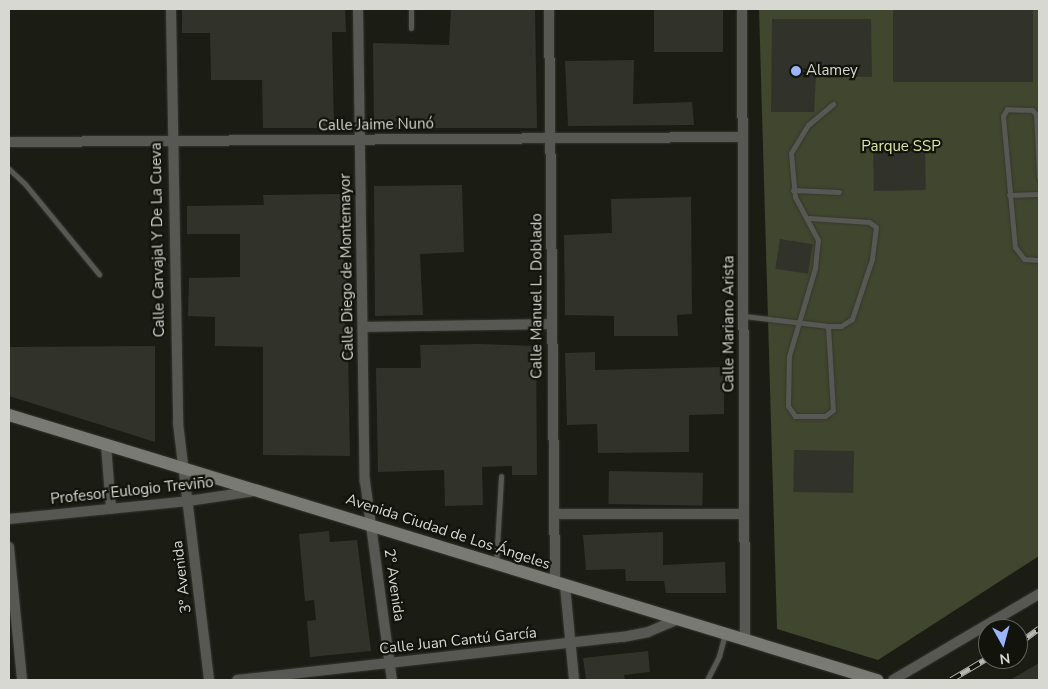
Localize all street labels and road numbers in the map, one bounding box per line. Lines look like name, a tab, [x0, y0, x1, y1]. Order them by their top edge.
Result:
street label: Calle Jaime Nunó	[318, 115, 434, 135]
street label: Calle Carvajal Y De La Cueva	[147, 142, 169, 338]
street label: Calle Diego de Montemayor	[336, 173, 358, 361]
street label: Calle Manuel L. Doblado	[528, 213, 546, 379]
street label: Calle Mariano Arista	[720, 256, 738, 392]
street label: Profesor Eulogio Treviño	[50, 473, 214, 509]
street label: Avenida Ciudad de Los Ángeles	[344, 490, 552, 574]
street label: 3° Avenida	[169, 540, 195, 614]
street label: 2° Avenida	[380, 547, 408, 623]
street label: Calle Juan Cantú García	[378, 624, 538, 658]

